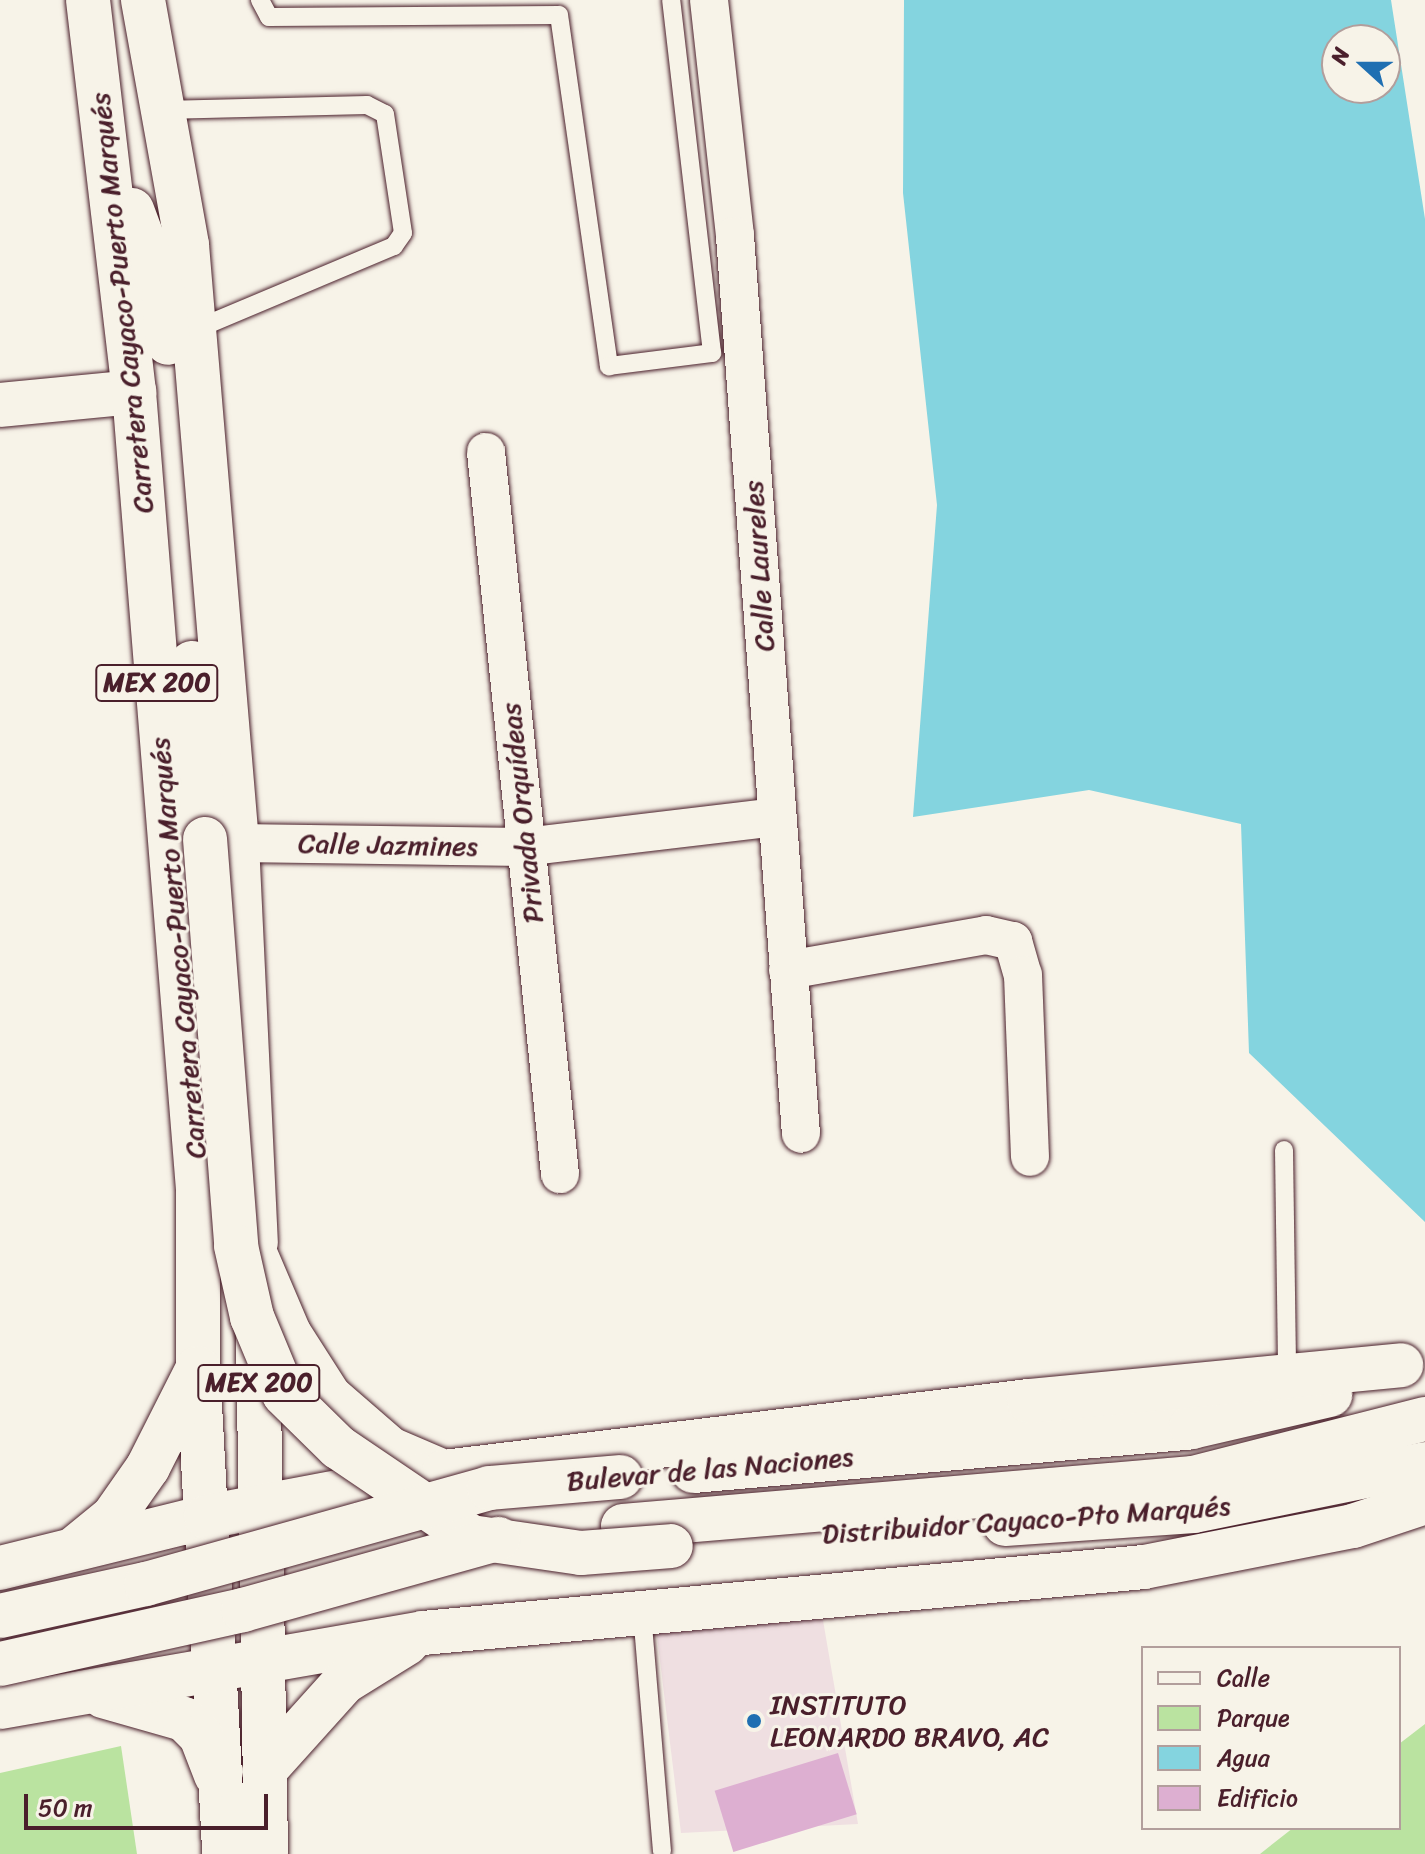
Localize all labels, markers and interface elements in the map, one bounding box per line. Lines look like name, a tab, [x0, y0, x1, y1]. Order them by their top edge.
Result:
north arrow	[1321, 24, 1401, 104]
text: N	[1319, 42, 1361, 70]
street label: Carretera Cayaco-Puerto Marqués	[83, 92, 161, 514]
street label: Calle Laureles	[736, 480, 782, 652]
road number: MEX 200	[95, 661, 219, 705]
street label: Privada Orquídeas	[494, 701, 550, 925]
street label: Carretera Cayaco-Puerto Marqués	[143, 737, 213, 1159]
street label: Calle Jazmines	[297, 827, 479, 863]
road number: MEX 200	[197, 1361, 321, 1405]
street label: Bulevar de las Naciones	[564, 1440, 856, 1498]
street label: Distribuidor Cayaco-Pto Marqués	[821, 1489, 1231, 1551]
legend	[1141, 1646, 1401, 1830]
text: Calle	[1217, 1657, 1270, 1699]
place label: INSTITUTO LEONARDO BRAVO, AC	[770, 1688, 1050, 1754]
text: Parque	[1217, 1697, 1290, 1739]
marker: INSTITUTO LEONARDO BRAVO, AC	[745, 1712, 763, 1730]
text: Agua	[1217, 1737, 1270, 1779]
text: Edificio	[1217, 1777, 1298, 1819]
scale bar	[28, 1778, 272, 1828]
text: 50 m	[38, 1787, 93, 1829]

